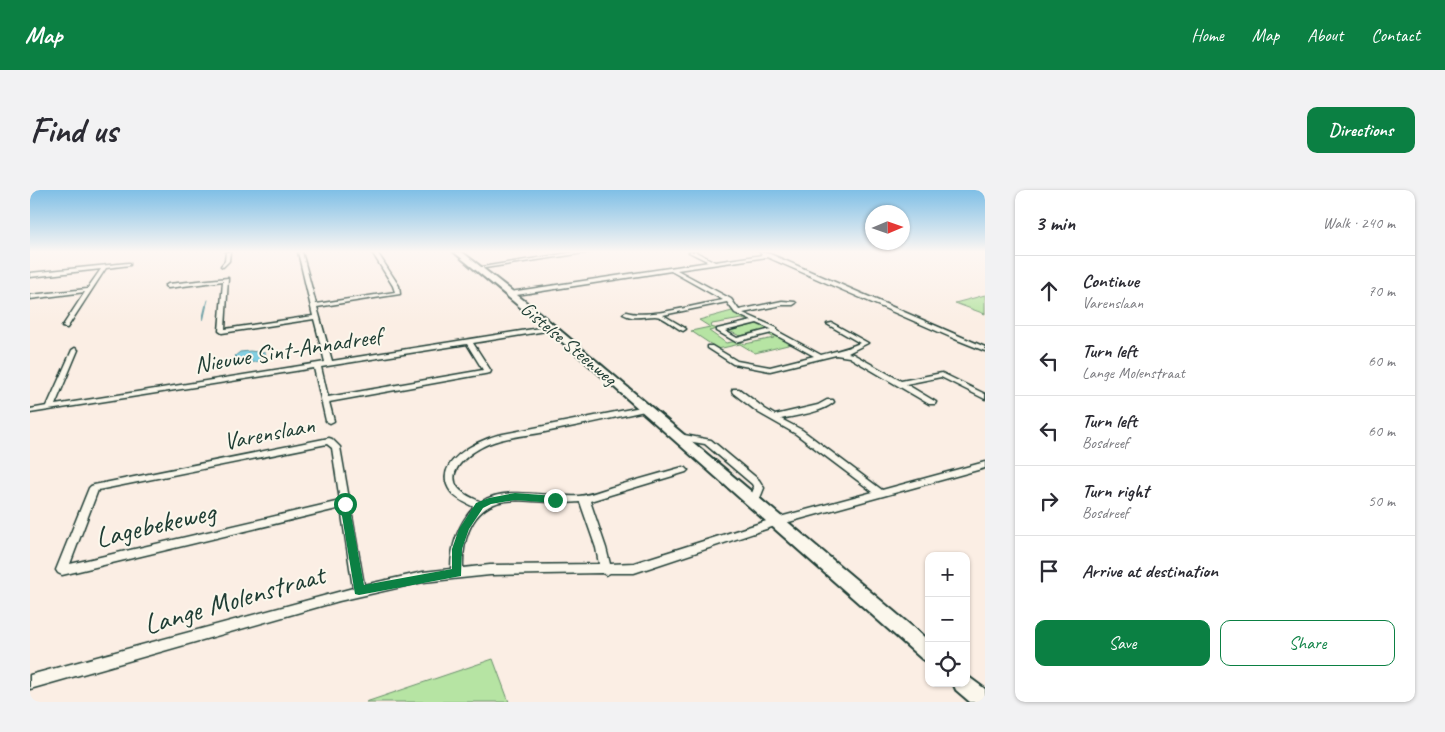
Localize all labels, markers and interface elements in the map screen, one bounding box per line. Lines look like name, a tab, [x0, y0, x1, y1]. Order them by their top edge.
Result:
text: Map	[25, 20, 62, 50]
text: Home	[1191, 24, 1224, 46]
text: Map	[1252, 24, 1279, 46]
text: About	[1307, 24, 1343, 46]
text: Contact	[1371, 24, 1420, 46]
button: Directions	[1307, 107, 1415, 153]
text: Find us	[30, 108, 117, 153]
north arrow	[865, 205, 910, 250]
text: 3 min	[1035, 210, 1075, 236]
text: Walk · 240 m	[1323, 213, 1395, 233]
text: Continue	[1082, 269, 1139, 293]
icon: ahead	[1035, 277, 1063, 305]
text: 70 m	[1368, 281, 1395, 301]
text: Varenslaan	[1082, 293, 1143, 313]
street label: Gistelse Steenweg	[516, 296, 623, 392]
street label: Nieuwe Sint-Annadreef	[192, 320, 389, 380]
text: Turn left	[1082, 339, 1137, 363]
icon: left	[1035, 347, 1063, 375]
text: 60 m	[1368, 351, 1395, 371]
text: Lange Molenstraat	[1082, 363, 1185, 383]
street label: Varenslaan	[221, 409, 317, 456]
text: Turn left	[1082, 409, 1137, 433]
icon: left	[1035, 417, 1063, 445]
text: 60 m	[1368, 421, 1395, 441]
text: Bosdreef	[1082, 433, 1129, 453]
text: Turn right	[1082, 479, 1149, 503]
icon: right	[1035, 487, 1063, 515]
route end	[544, 489, 567, 512]
text: 50 m	[1368, 491, 1395, 511]
street label: Lagebekeweg	[92, 492, 221, 556]
route start	[334, 493, 357, 516]
text: Bosdreef	[1082, 503, 1129, 523]
map controls	[925, 552, 970, 687]
button: +	[925, 552, 970, 597]
street label: Lange Molenstraat	[139, 555, 331, 643]
icon: arrive	[1035, 557, 1063, 585]
text: Arrive at destination	[1082, 559, 1218, 583]
button: −	[925, 597, 970, 642]
button: Save	[1035, 620, 1210, 666]
button: Share	[1220, 620, 1395, 666]
button: locate	[925, 642, 970, 687]

